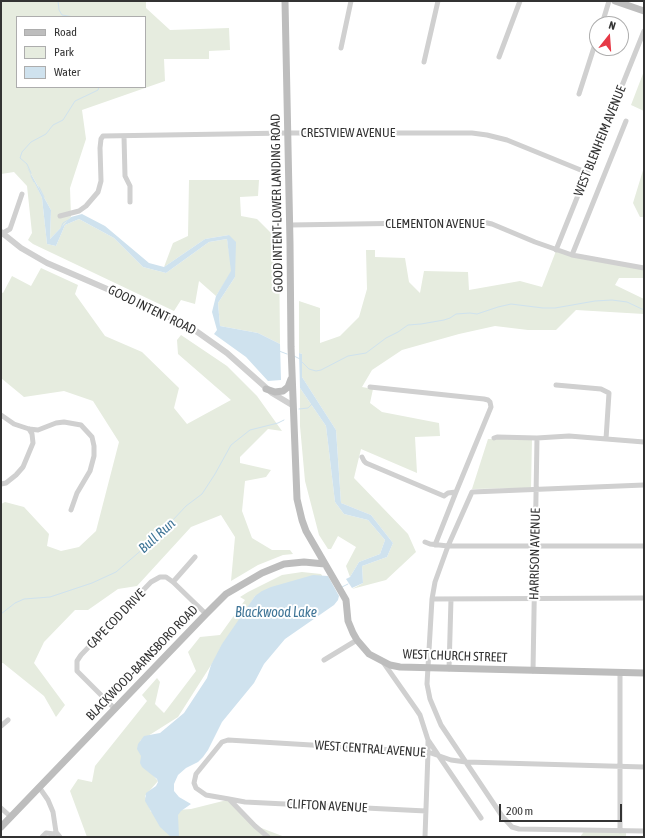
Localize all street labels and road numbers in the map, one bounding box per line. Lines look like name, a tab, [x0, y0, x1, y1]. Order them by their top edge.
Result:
street label: WEST BLENHEIM AVENUE	[571, 83, 629, 199]
street label: GOOD INTENT-LOWER LANDING ROAD	[268, 114, 286, 292]
street label: CRESTVIEW AVENUE	[301, 125, 395, 141]
street label: CLEMENTON AVENUE	[385, 216, 485, 232]
street label: GOOD INTENT ROAD	[105, 282, 199, 338]
street label: HARRISON AVENUE	[526, 508, 544, 600]
street label: CAPE COD DRIVE	[84, 586, 148, 652]
street label: BLACKWOOD-BARNSBORO ROAD	[83, 602, 201, 724]
street label: WEST CHURCH STREET	[402, 646, 508, 666]
street label: WEST CENTRAL AVENUE	[314, 737, 426, 761]
street label: CLIFTON AVENUE	[286, 796, 368, 816]

